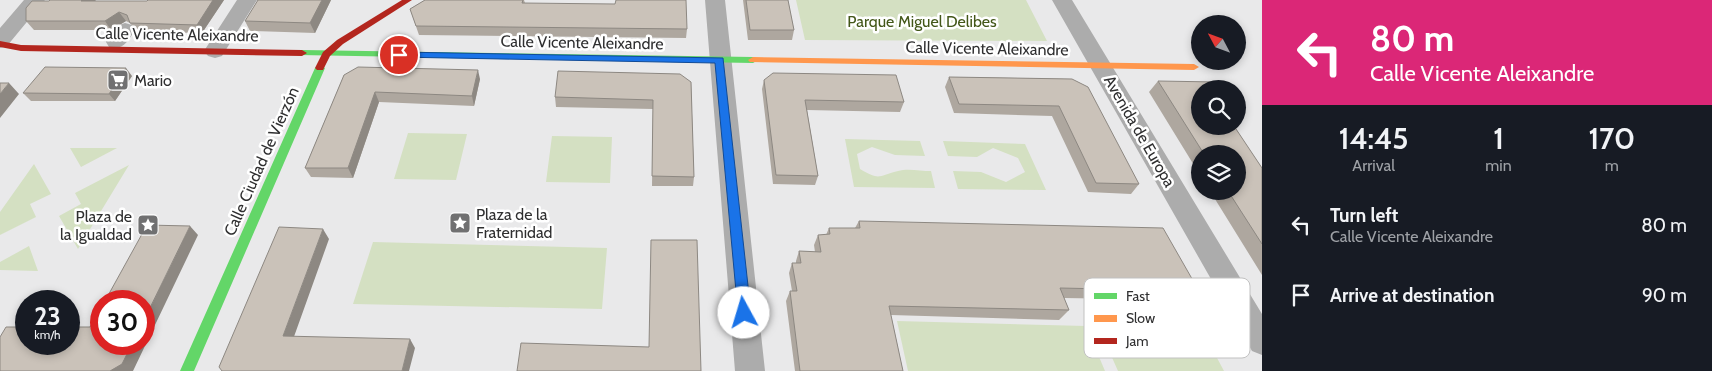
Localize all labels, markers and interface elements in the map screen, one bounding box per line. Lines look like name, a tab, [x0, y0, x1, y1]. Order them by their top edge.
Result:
park label: Parque Miguel Delibes	[847, 12, 997, 31]
north arrow	[1191, 15, 1246, 70]
map controls	[1191, 15, 1246, 200]
text: 80 m	[1370, 17, 1454, 60]
icon: left	[1287, 20, 1352, 85]
street label: Calle Vicente Aleixandre	[95, 24, 259, 45]
street label: Calle Vicente Aleixandre	[500, 32, 664, 53]
pin	[378, 34, 420, 76]
street label: Calle Vicente Aleixandre	[905, 38, 1069, 59]
icon: arrive	[385, 41, 413, 69]
text: Calle Vicente Aleixandre	[1370, 60, 1594, 87]
supermarket icon: Mario	[106, 68, 130, 92]
place label: Mario	[134, 71, 172, 90]
street label: Avenida de Europa	[1100, 72, 1179, 191]
button: search	[1191, 80, 1246, 135]
street label: Calle Ciudad de Vierzón	[220, 84, 303, 239]
text: 14:45	[1339, 120, 1408, 157]
text: 1	[1493, 120, 1504, 157]
text: 170	[1588, 120, 1635, 157]
button: layers	[1191, 145, 1246, 200]
text: Arrival	[1352, 156, 1395, 175]
text: min	[1485, 156, 1512, 175]
text: m	[1605, 156, 1619, 175]
text: Turn left	[1330, 204, 1398, 227]
place label: Plaza de la Fraternidad	[476, 205, 552, 242]
place label: Plaza de la Igualdad	[60, 207, 132, 244]
place icon: Plaza de la Fraternidad	[448, 211, 472, 235]
icon: left	[1287, 211, 1315, 239]
place icon: Plaza de la Igualdad	[136, 213, 160, 237]
text: 80 m	[1641, 214, 1687, 237]
text: Calle Vicente Aleixandre	[1330, 227, 1493, 246]
legend	[1084, 278, 1250, 358]
icon: arrive	[1287, 281, 1315, 309]
text: Arrive at destination	[1330, 284, 1494, 307]
text: 90 m	[1642, 284, 1687, 307]
position arrow	[717, 286, 769, 338]
text: Fast	[1126, 287, 1150, 305]
speed limit sign: 30	[90, 290, 155, 355]
text: 23	[34, 301, 61, 331]
text: Slow	[1126, 309, 1155, 327]
text: km/h	[34, 327, 61, 342]
text: Jam	[1125, 332, 1148, 350]

